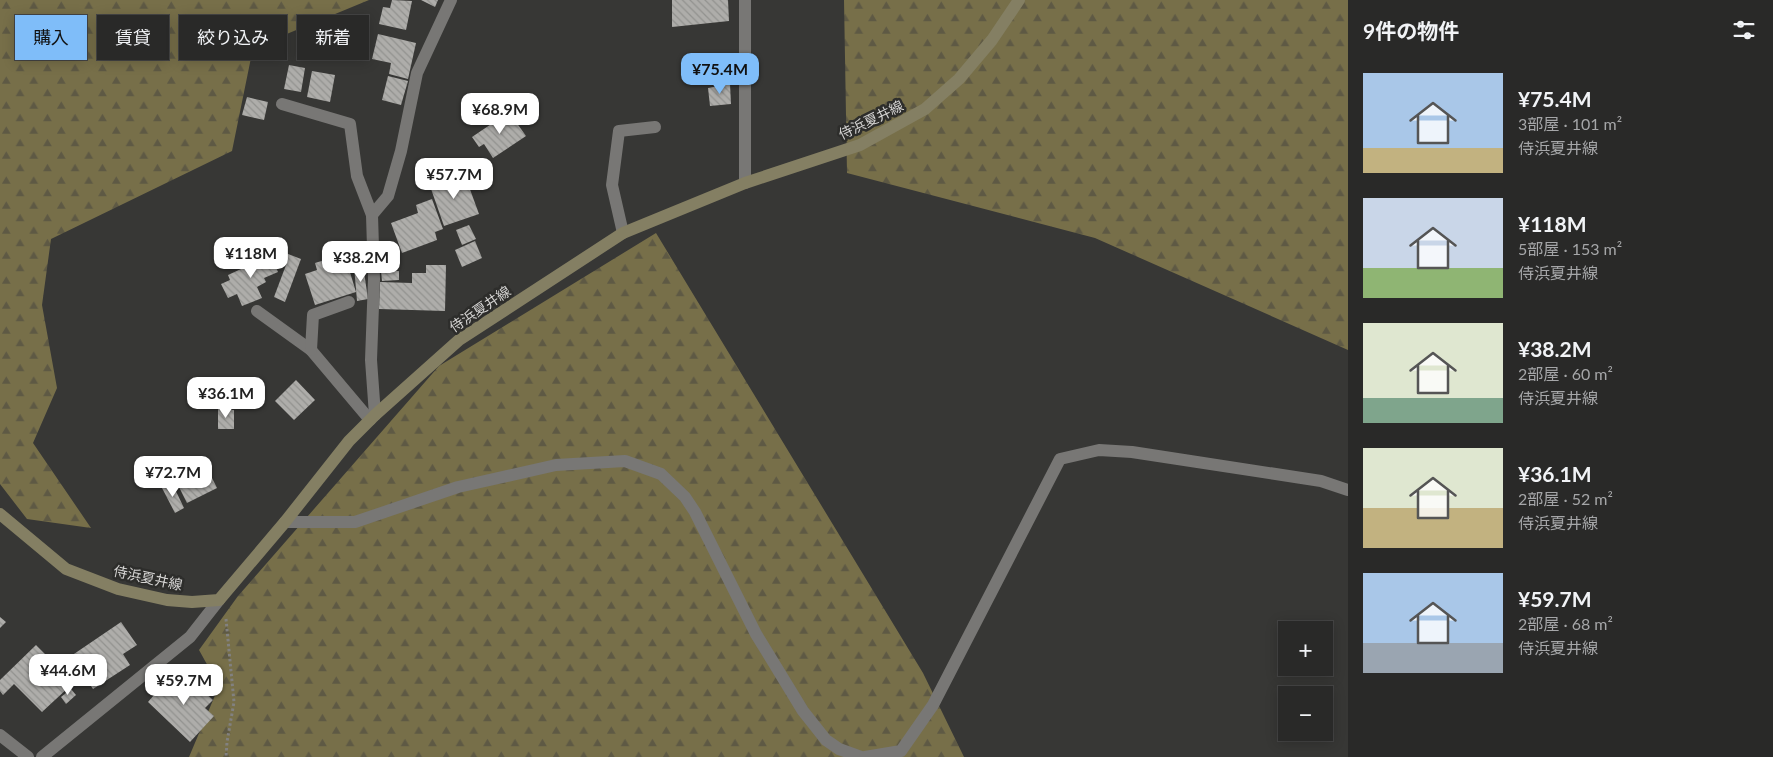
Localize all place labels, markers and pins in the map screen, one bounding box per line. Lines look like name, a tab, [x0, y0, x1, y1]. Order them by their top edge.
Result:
pin: ¥75.4M	[679, 52, 761, 95]
pin: ¥68.9M	[459, 92, 541, 135]
pin: ¥57.7M	[413, 158, 495, 200]
pin: ¥118M	[216, 236, 286, 279]
pin: ¥38.2M	[320, 240, 402, 283]
pin: ¥36.1M	[185, 376, 267, 419]
pin: ¥72.7M	[132, 456, 214, 498]
pin: ¥44.6M	[27, 654, 109, 696]
pin: ¥59.7M	[143, 664, 225, 706]

